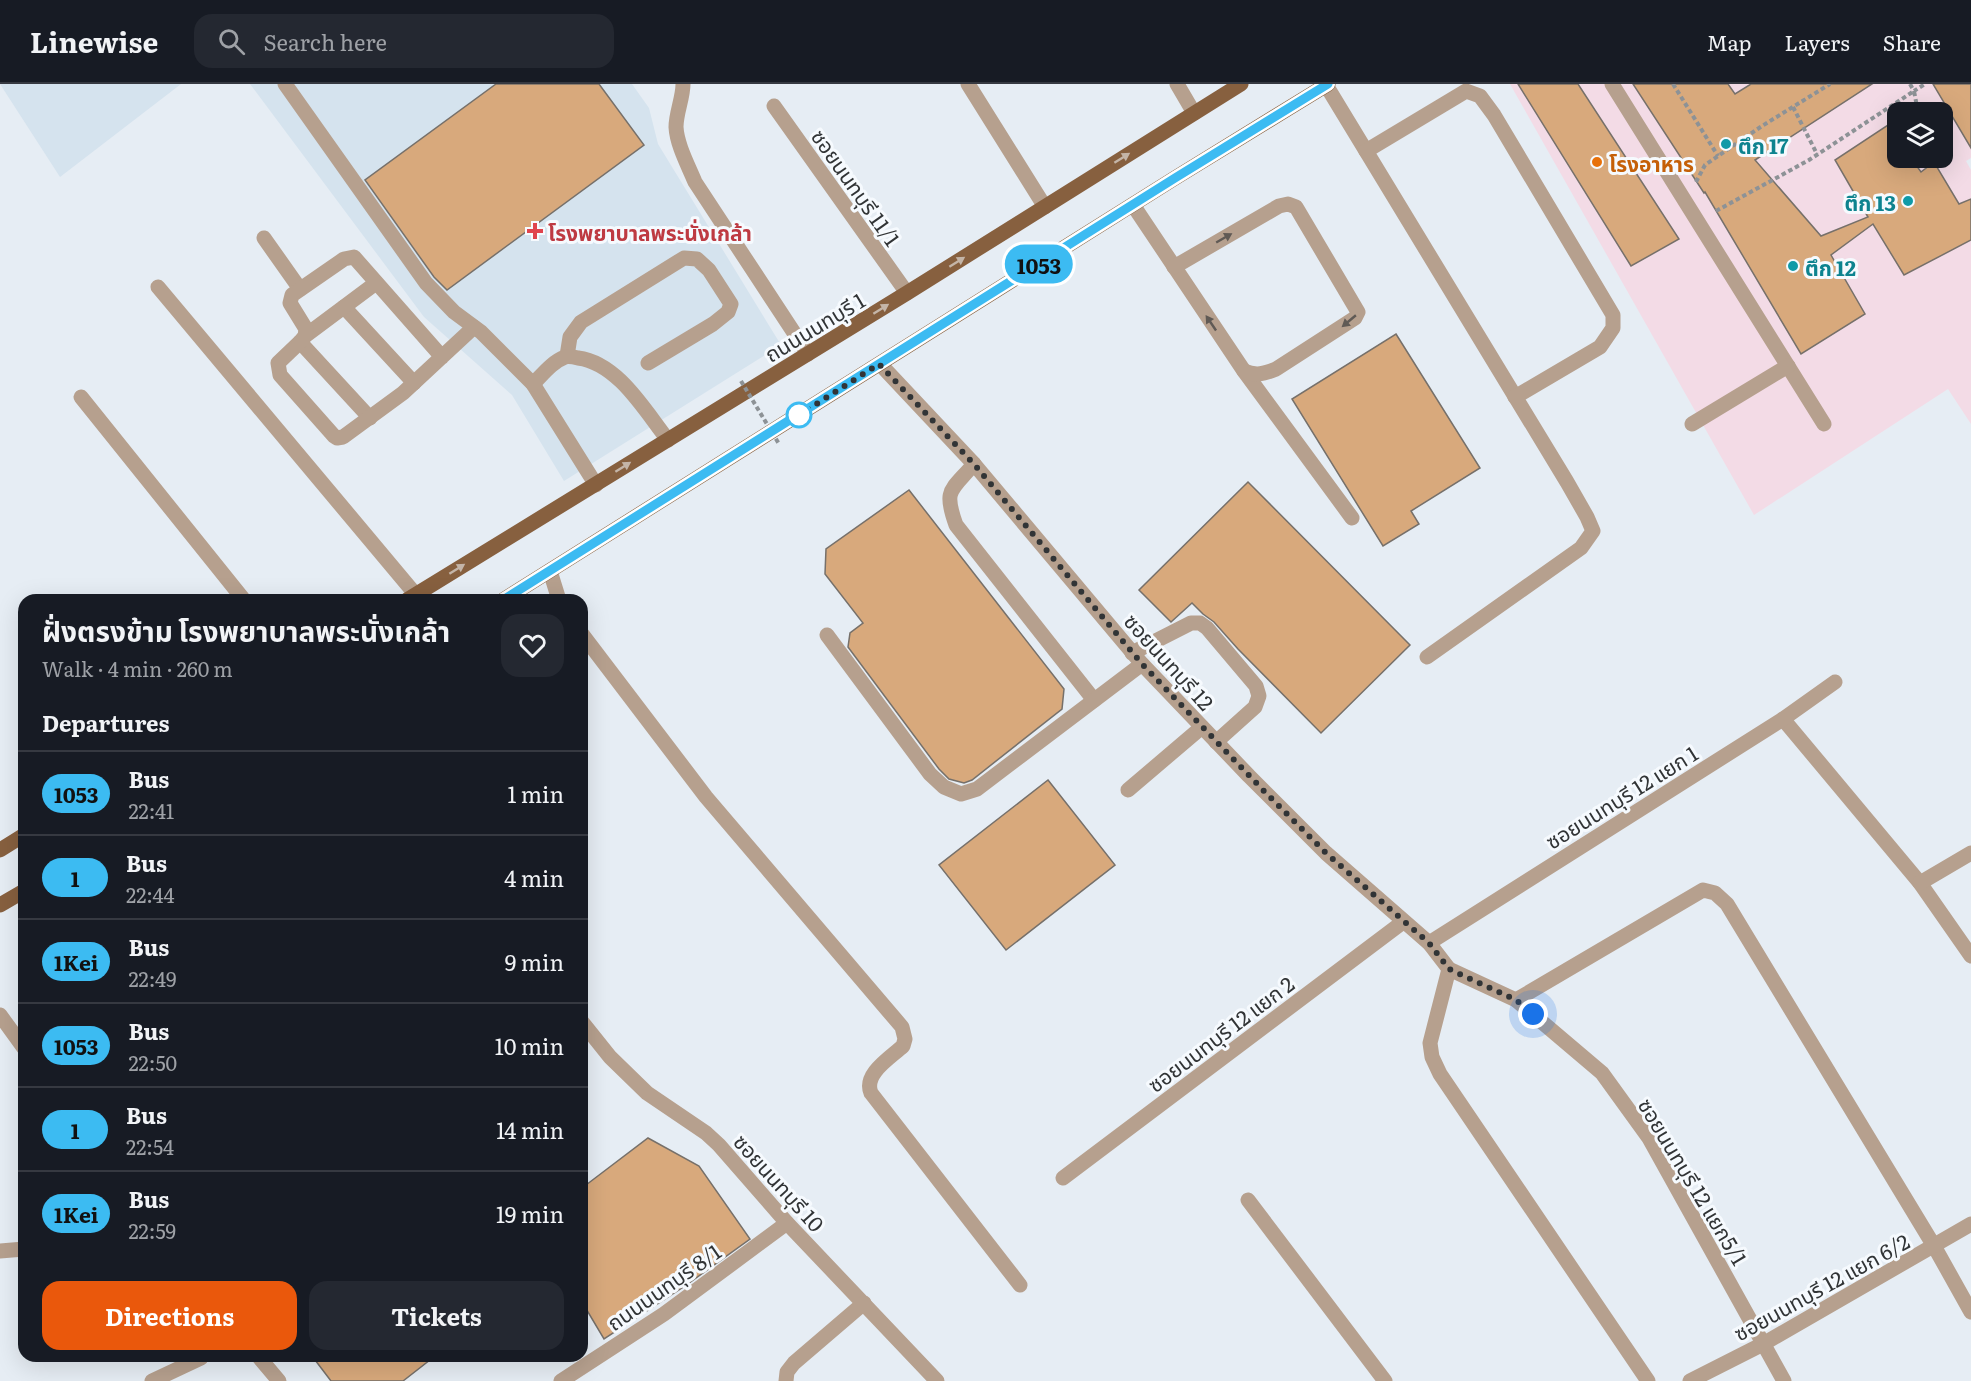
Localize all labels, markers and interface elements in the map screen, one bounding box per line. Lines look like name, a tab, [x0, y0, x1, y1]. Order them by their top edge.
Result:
search box	[194, 14, 614, 68]
text: Linewise	[30, 20, 158, 62]
icon: search	[215, 25, 248, 58]
text: Search here	[263, 25, 387, 58]
text: Map	[1707, 26, 1752, 57]
text: Layers	[1785, 26, 1850, 57]
text: Share	[1883, 26, 1941, 57]
map controls	[1887, 102, 1953, 168]
button: layers	[1887, 102, 1953, 168]
street label: ซอยนนทบุรี 11/1	[805, 122, 909, 252]
place label: ตึก 17	[1738, 129, 1789, 160]
marker: ตึก 17	[1719, 137, 1733, 151]
place label: โรงอาหาร	[1609, 147, 1694, 178]
one-way arrow	[1114, 153, 1130, 164]
marker: โรงอาหาร	[1590, 155, 1604, 169]
place label: ตึก 13	[1845, 186, 1896, 217]
marker: ตึก 13	[1901, 194, 1915, 208]
place label: โรงพยาบาลพระนั่งเกล้า	[548, 216, 752, 247]
marker: โรงพยาบาลพระนั่งเกล้า	[526, 222, 544, 240]
one-way arrow	[1216, 233, 1233, 243]
line badge: 1053	[997, 244, 1081, 284]
text: 1053	[1017, 249, 1061, 280]
place label: ตึก 12	[1805, 251, 1856, 282]
one-way arrow	[949, 257, 965, 268]
marker: ตึก 12	[1786, 259, 1800, 273]
street label: ถนนนนทบุรี 1	[758, 283, 871, 368]
one-way arrow	[873, 304, 889, 315]
one-way arrow	[1205, 315, 1217, 331]
one-way arrow	[1341, 315, 1357, 328]
unlabelled marker	[786, 402, 812, 428]
one-way arrow	[615, 462, 631, 473]
one-way arrow	[449, 564, 465, 575]
street label: ซอยนนทบุรี 12	[1118, 606, 1222, 716]
text: ฝั่งตรงข้าม โรงพยาบาลพระนั่งเกล้า	[42, 609, 450, 651]
button: heart	[501, 614, 564, 677]
text: Walk · 4 min · 260 m	[42, 653, 233, 683]
text: Departures	[42, 706, 169, 739]
street label: ซอยนนทบุรี 12 แยก 1	[1539, 736, 1704, 855]
text: Bus	[128, 762, 169, 795]
text: 1 min	[507, 777, 564, 810]
text: 1053	[54, 778, 98, 809]
text: 22:41	[128, 795, 174, 825]
text: Bus	[126, 846, 167, 879]
text: 4 min	[504, 861, 564, 894]
text: 1	[71, 862, 79, 893]
text: 22:44	[126, 879, 175, 909]
text: Bus	[128, 930, 169, 963]
text: 9 min	[505, 945, 564, 978]
text: 1Kei	[54, 946, 98, 977]
text: 22:49	[128, 963, 176, 993]
street label: ซอยนนทบุรี 12 แยก 2	[1140, 968, 1300, 1098]
your location	[1518, 999, 1548, 1029]
text: Bus	[128, 1014, 169, 1047]
text: 10 min	[495, 1029, 564, 1062]
text: 1053	[54, 1030, 98, 1061]
text: 22:50	[128, 1047, 177, 1077]
street label: ซอยนนทบุรี 12 แยก5/1	[1632, 1092, 1756, 1271]
text: Bus	[126, 1098, 167, 1131]
text: 14 min	[496, 1113, 564, 1146]
text: 1	[71, 1114, 79, 1145]
street label: ซอยนนทบุรี 10	[727, 1126, 833, 1238]
text: 22:54	[126, 1131, 174, 1161]
text: Bus	[128, 1182, 169, 1215]
text: 19 min	[496, 1197, 564, 1230]
text: 1Kei	[54, 1198, 98, 1229]
text: 22:59	[128, 1215, 176, 1245]
street label: ซอยนนทบุรี 12 แยก 6/2	[1727, 1225, 1915, 1347]
street label: ถนนนนทบุรี 8/1	[600, 1235, 727, 1337]
button: Directions	[42, 1281, 297, 1350]
button: Tickets	[309, 1281, 564, 1350]

